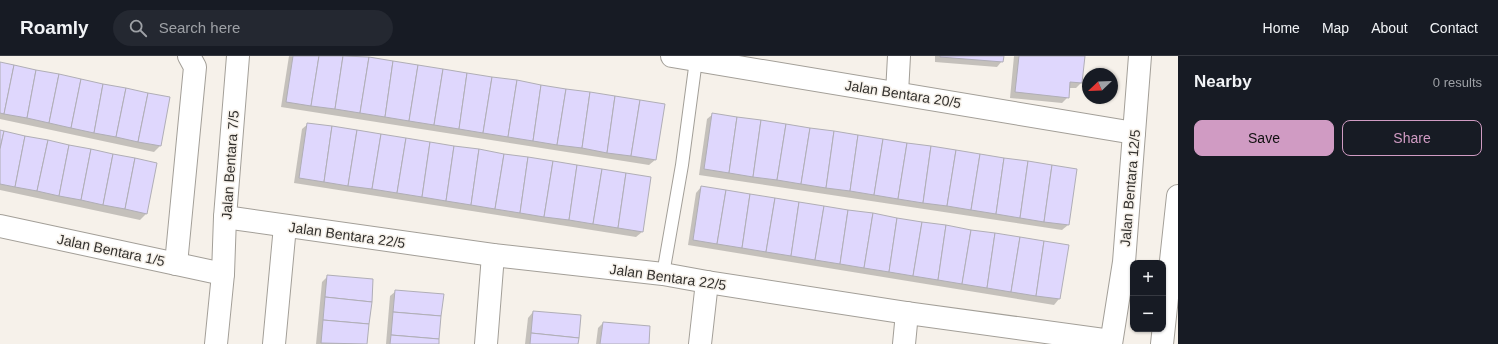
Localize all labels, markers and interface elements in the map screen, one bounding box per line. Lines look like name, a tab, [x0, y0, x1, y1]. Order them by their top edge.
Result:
search box	[113, 10, 393, 46]
text: Roamly	[20, 17, 89, 38]
icon: search	[127, 17, 149, 39]
text: Search here	[159, 19, 240, 36]
text: Home	[1263, 20, 1300, 36]
text: Map	[1322, 20, 1349, 36]
text: About	[1371, 20, 1408, 36]
text: Contact	[1430, 20, 1478, 36]
north arrow	[1082, 68, 1118, 104]
text: Nearby	[1194, 72, 1252, 91]
text: 0 results	[1433, 75, 1482, 90]
street label: Jalan Bentara 20/5	[844, 77, 963, 111]
street label: Jalan Bentara 7/5	[218, 109, 242, 220]
button: Save	[1194, 120, 1334, 156]
button: Share	[1342, 120, 1482, 156]
street label: Jalan Bentara 12/5	[1117, 129, 1143, 247]
street label: Jalan Bentara 22/5	[288, 219, 407, 251]
street label: Jalan Bentara 1/5	[56, 231, 167, 269]
map controls	[1130, 260, 1166, 332]
button: +	[1130, 260, 1166, 296]
street label: Jalan Bentara 22/5	[609, 261, 728, 293]
button: −	[1130, 296, 1166, 332]

